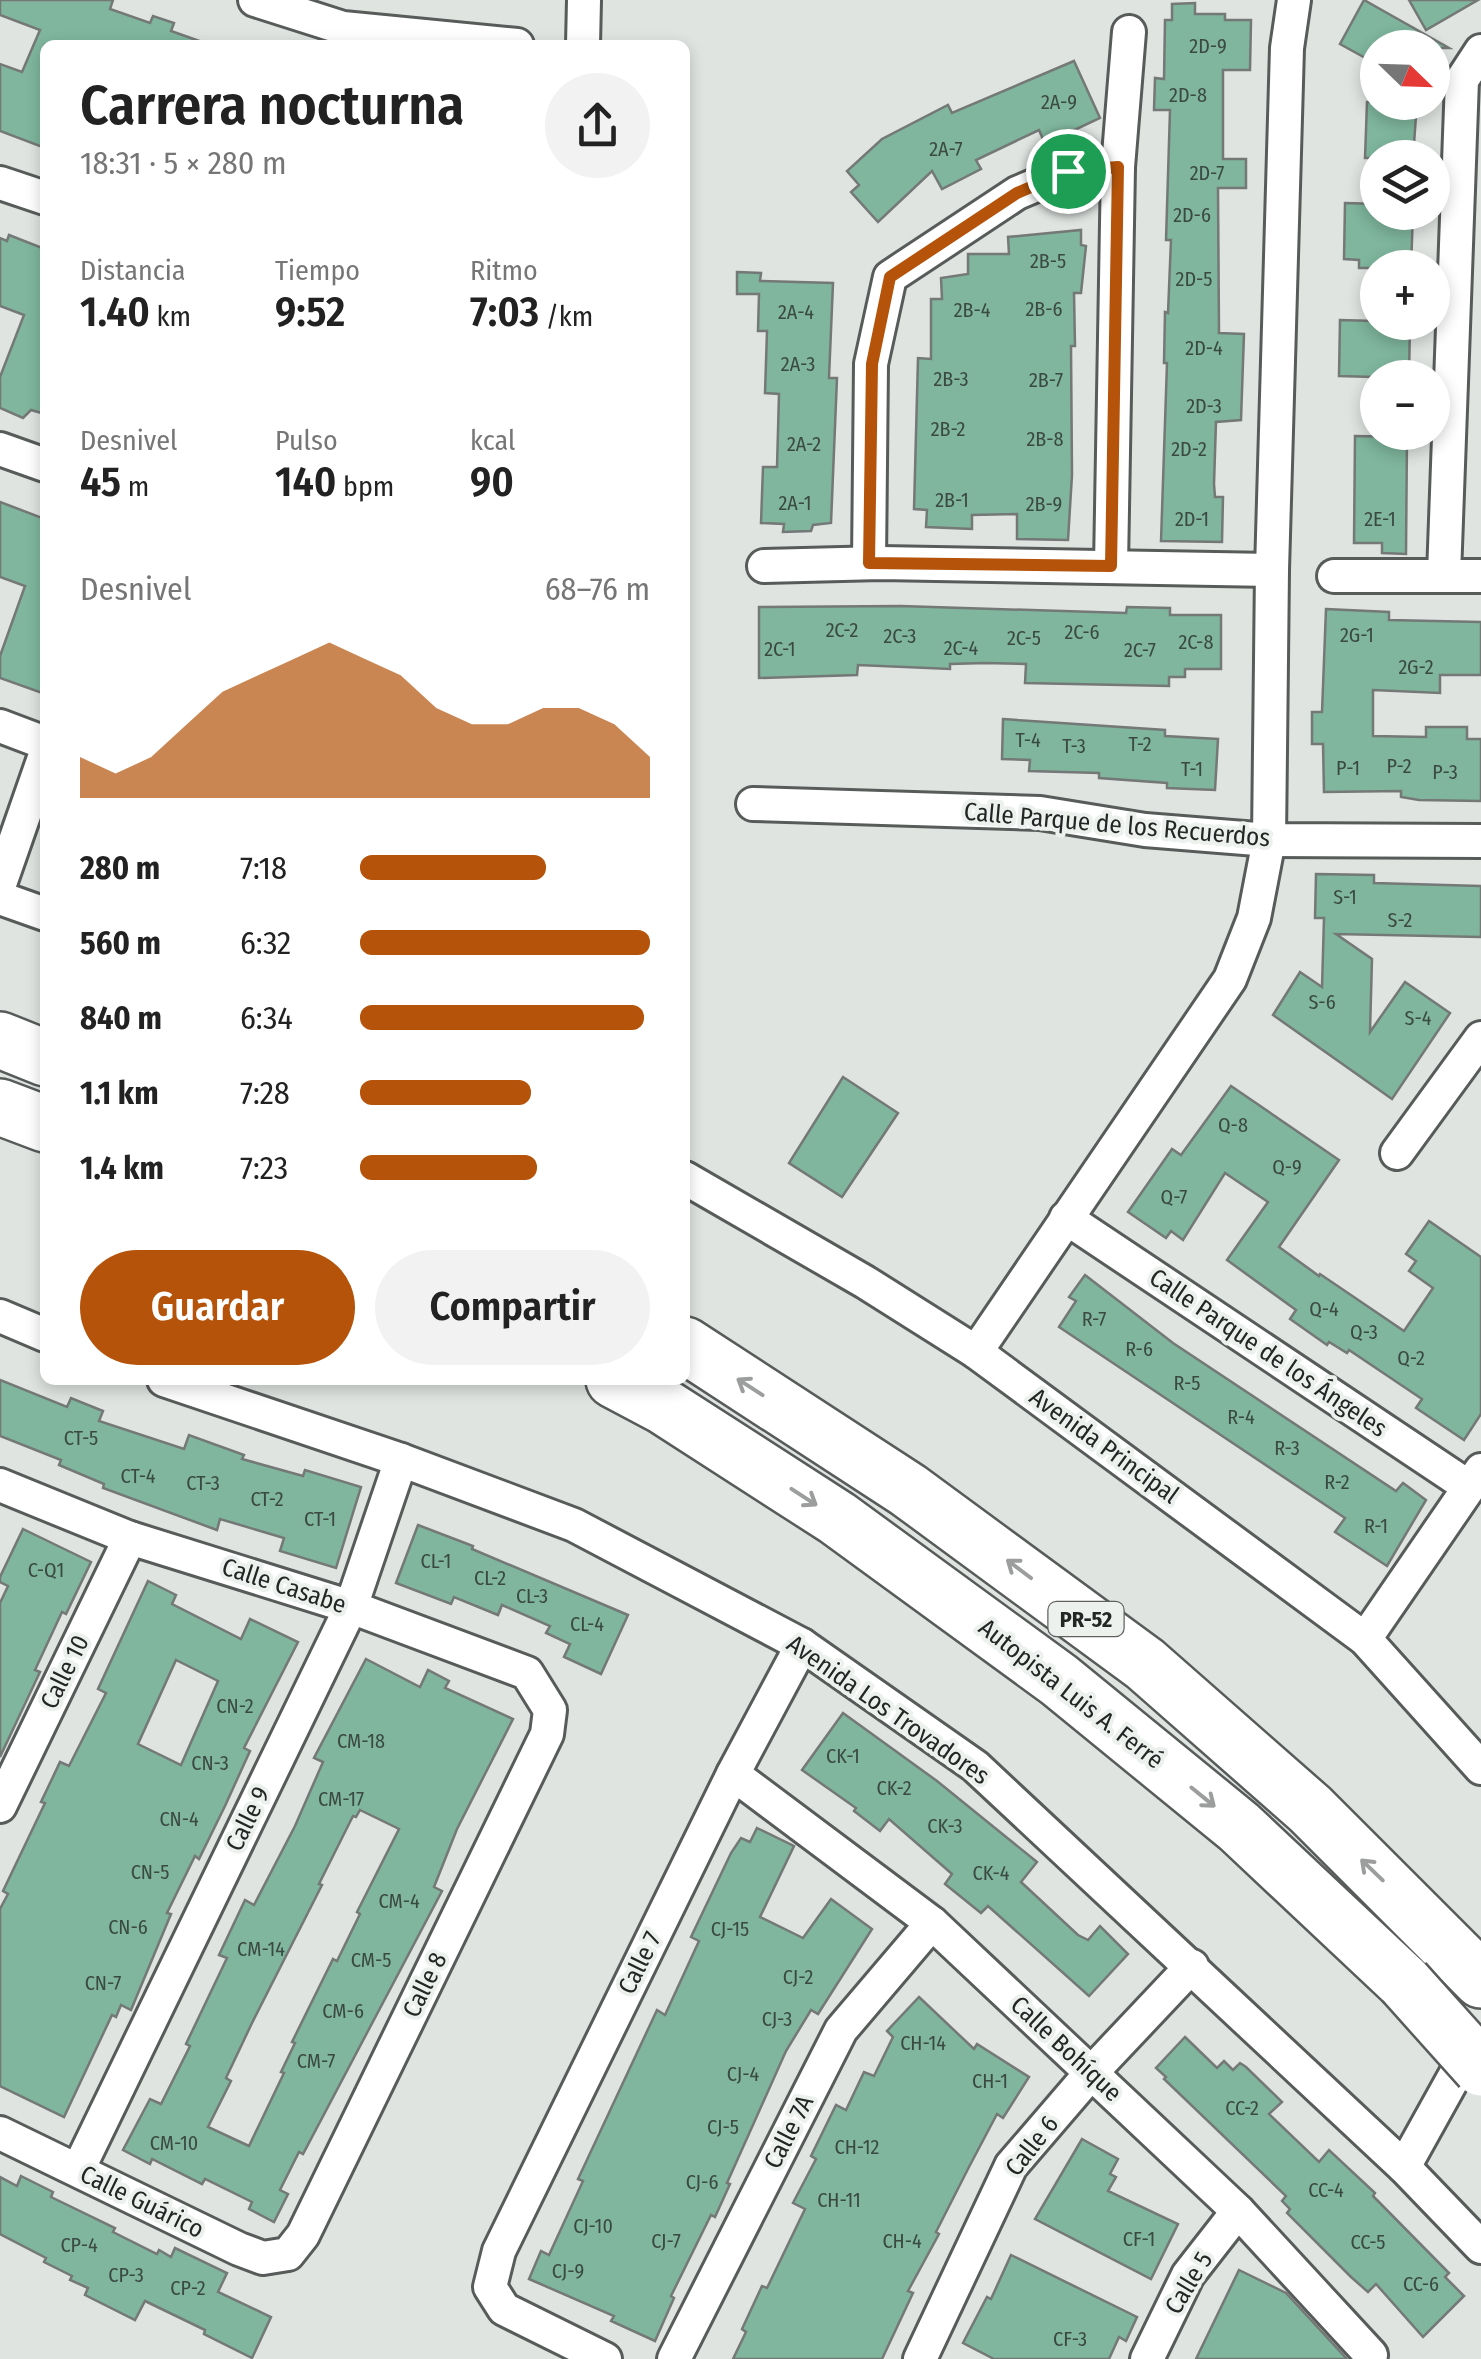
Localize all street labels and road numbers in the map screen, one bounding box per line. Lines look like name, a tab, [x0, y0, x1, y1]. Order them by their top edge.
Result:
street label: Calle Parque de los Recuerdos	[963, 797, 1271, 853]
street label: Calle Parque de los Ángeles	[1144, 1261, 1393, 1444]
street label: Avenida Principal	[1024, 1382, 1185, 1510]
street label: Calle Casabe	[218, 1552, 350, 1620]
road number: PR-52	[1048, 1602, 1124, 1636]
street label: Autopista Luis A. Ferré	[973, 1613, 1169, 1775]
street label: Avenida Los Trovadores	[781, 1629, 995, 1791]
street label: Calle 10	[34, 1630, 96, 1714]
street label: Calle 9	[220, 1782, 276, 1856]
street label: Calle 7	[612, 1927, 668, 1999]
street label: Calle 8	[397, 1948, 453, 2022]
street label: Calle Bohíque	[1004, 1990, 1128, 2108]
street label: Calle 7A	[758, 2090, 820, 2174]
street label: Calle 6	[999, 2110, 1065, 2182]
street label: Calle Guárico	[75, 2159, 209, 2245]
street label: Calle 5	[1159, 2246, 1219, 2320]

